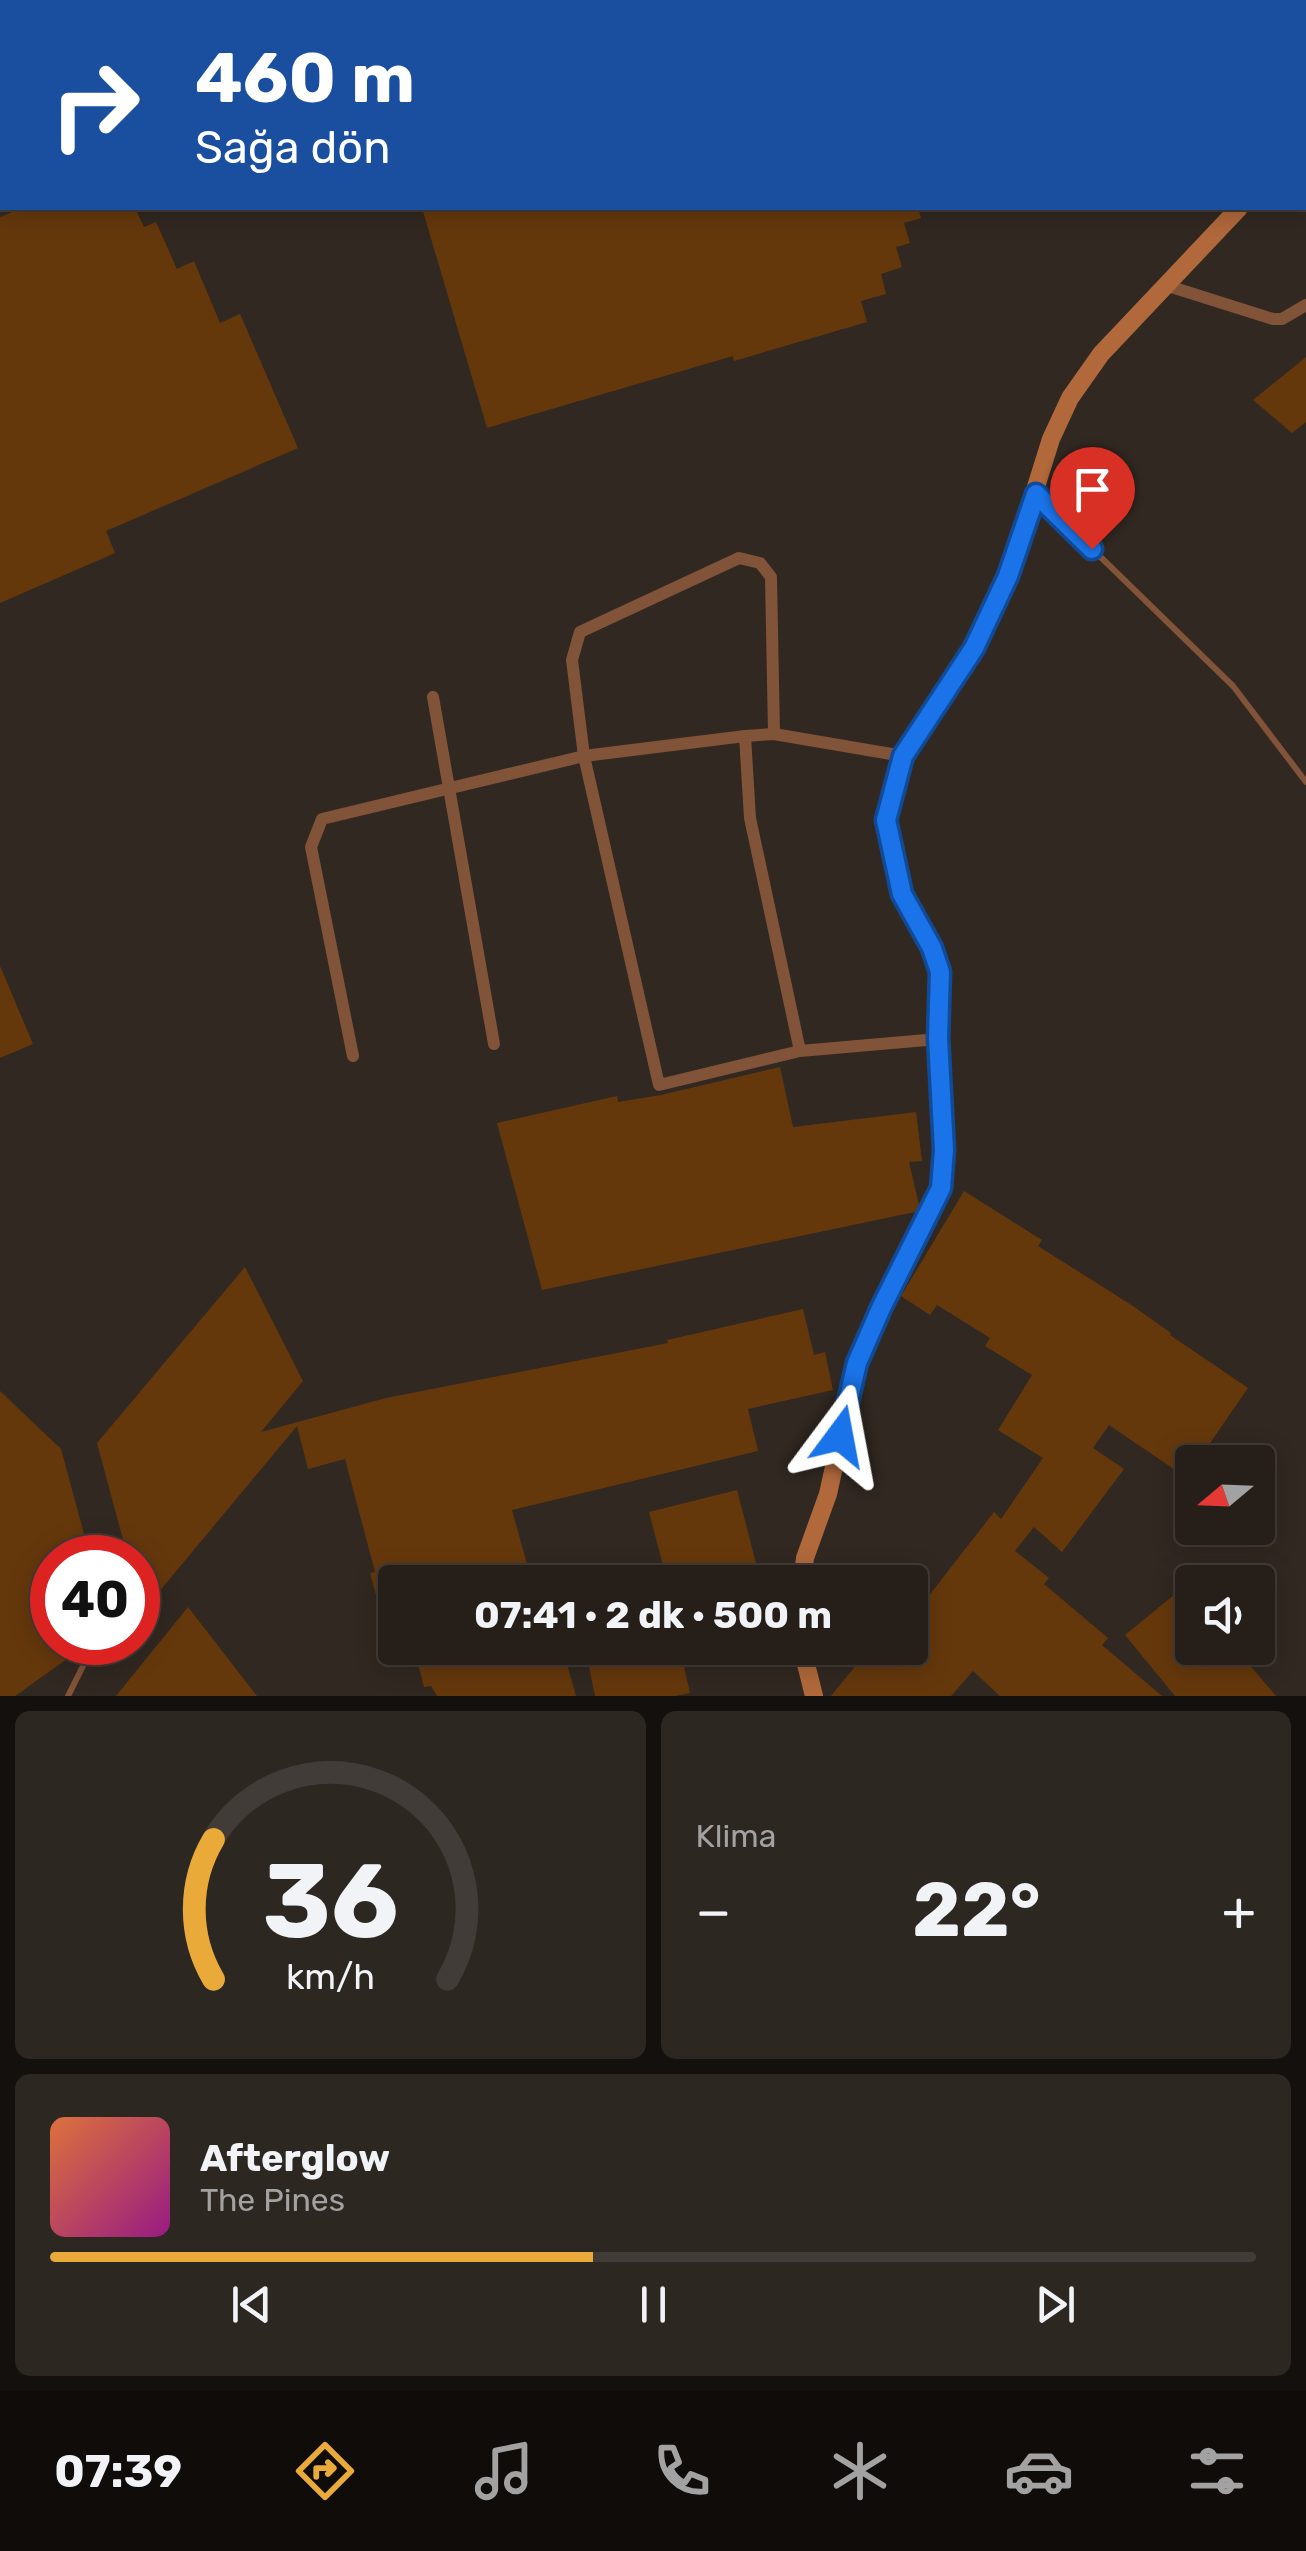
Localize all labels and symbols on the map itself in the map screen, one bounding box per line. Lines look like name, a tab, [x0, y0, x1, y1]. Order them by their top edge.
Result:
pin	[1050, 447, 1135, 550]
position arrow	[788, 1384, 892, 1488]
north arrow	[1175, 1445, 1275, 1545]
speed limit sign: 40	[30, 1535, 160, 1665]

